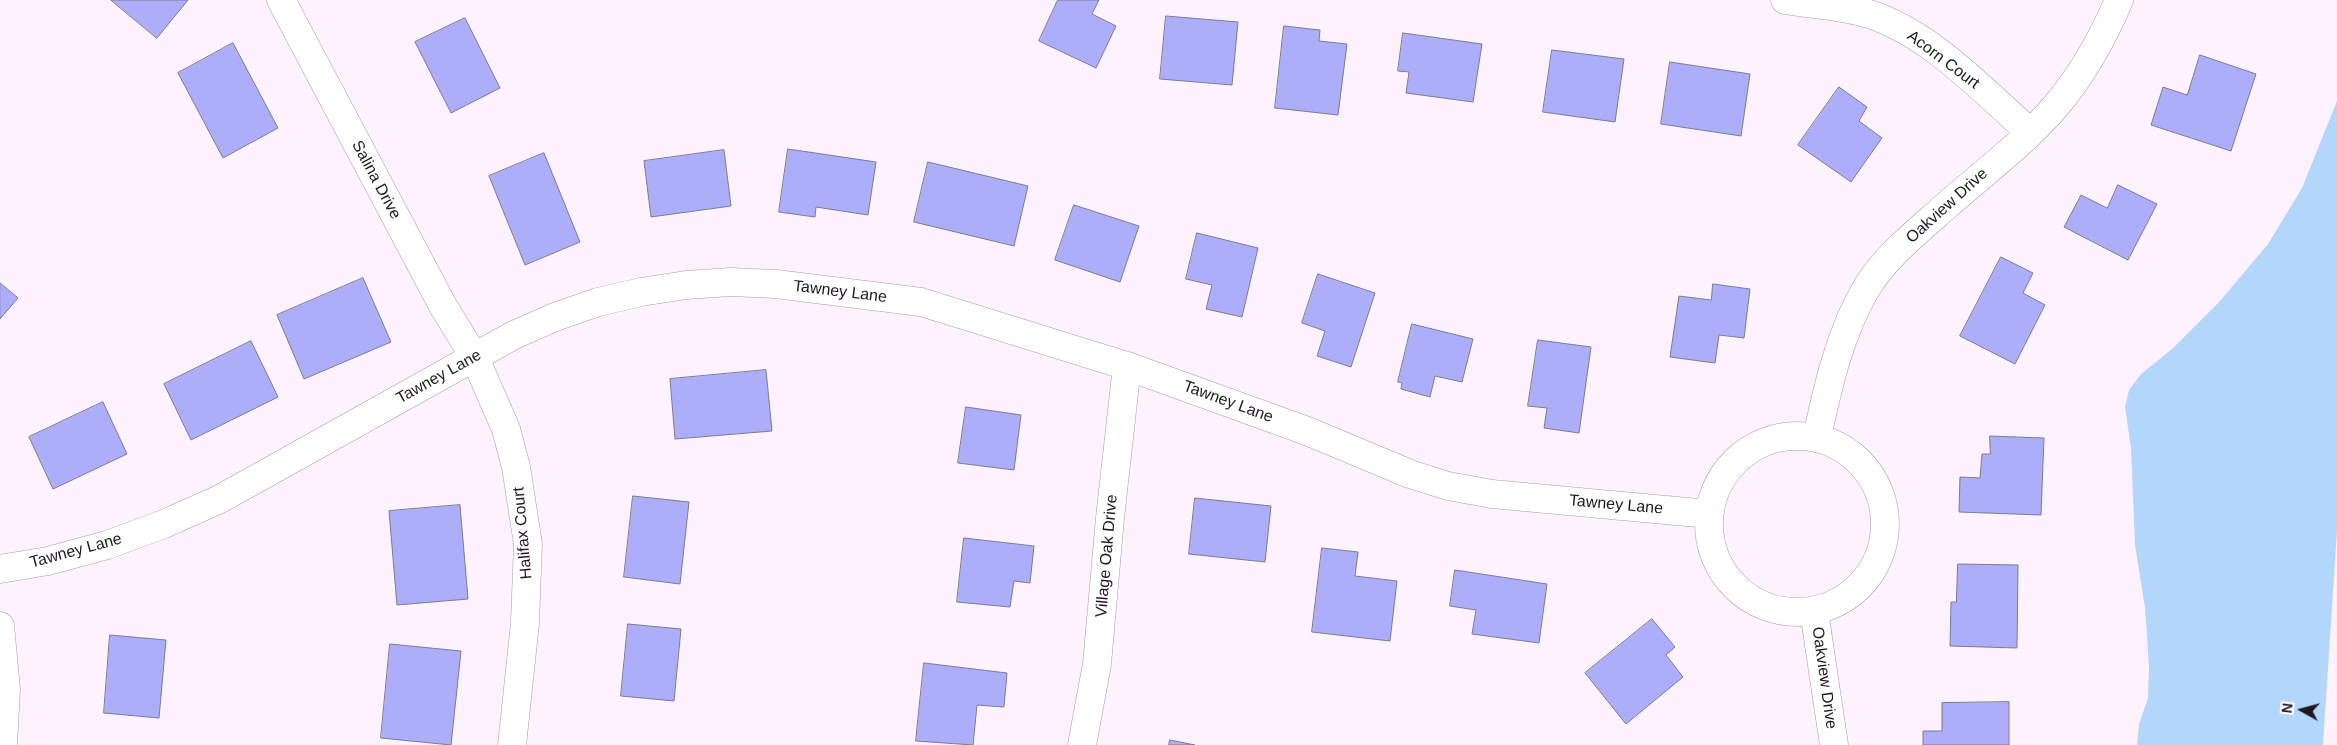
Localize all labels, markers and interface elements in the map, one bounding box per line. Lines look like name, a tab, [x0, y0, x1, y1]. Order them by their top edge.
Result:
street label: Acorn Court	[1903, 27, 1983, 93]
street label: Salina Drive	[347, 137, 405, 223]
street label: Oakview Drive	[1902, 164, 1992, 248]
street label: Tawney Lane	[792, 277, 888, 307]
street label: Tawney Lane	[393, 346, 485, 408]
street label: Tawney Lane	[1180, 377, 1276, 427]
street label: Halifax Court	[509, 486, 537, 580]
street label: Tawney Lane	[1568, 491, 1664, 519]
street label: Village Oak Drive	[1092, 494, 1122, 618]
street label: Tawney Lane	[28, 530, 124, 572]
street label: Oakview Drive	[1807, 626, 1841, 730]
north arrow	[2277, 685, 2327, 735]
text: N	[2279, 702, 2296, 714]

